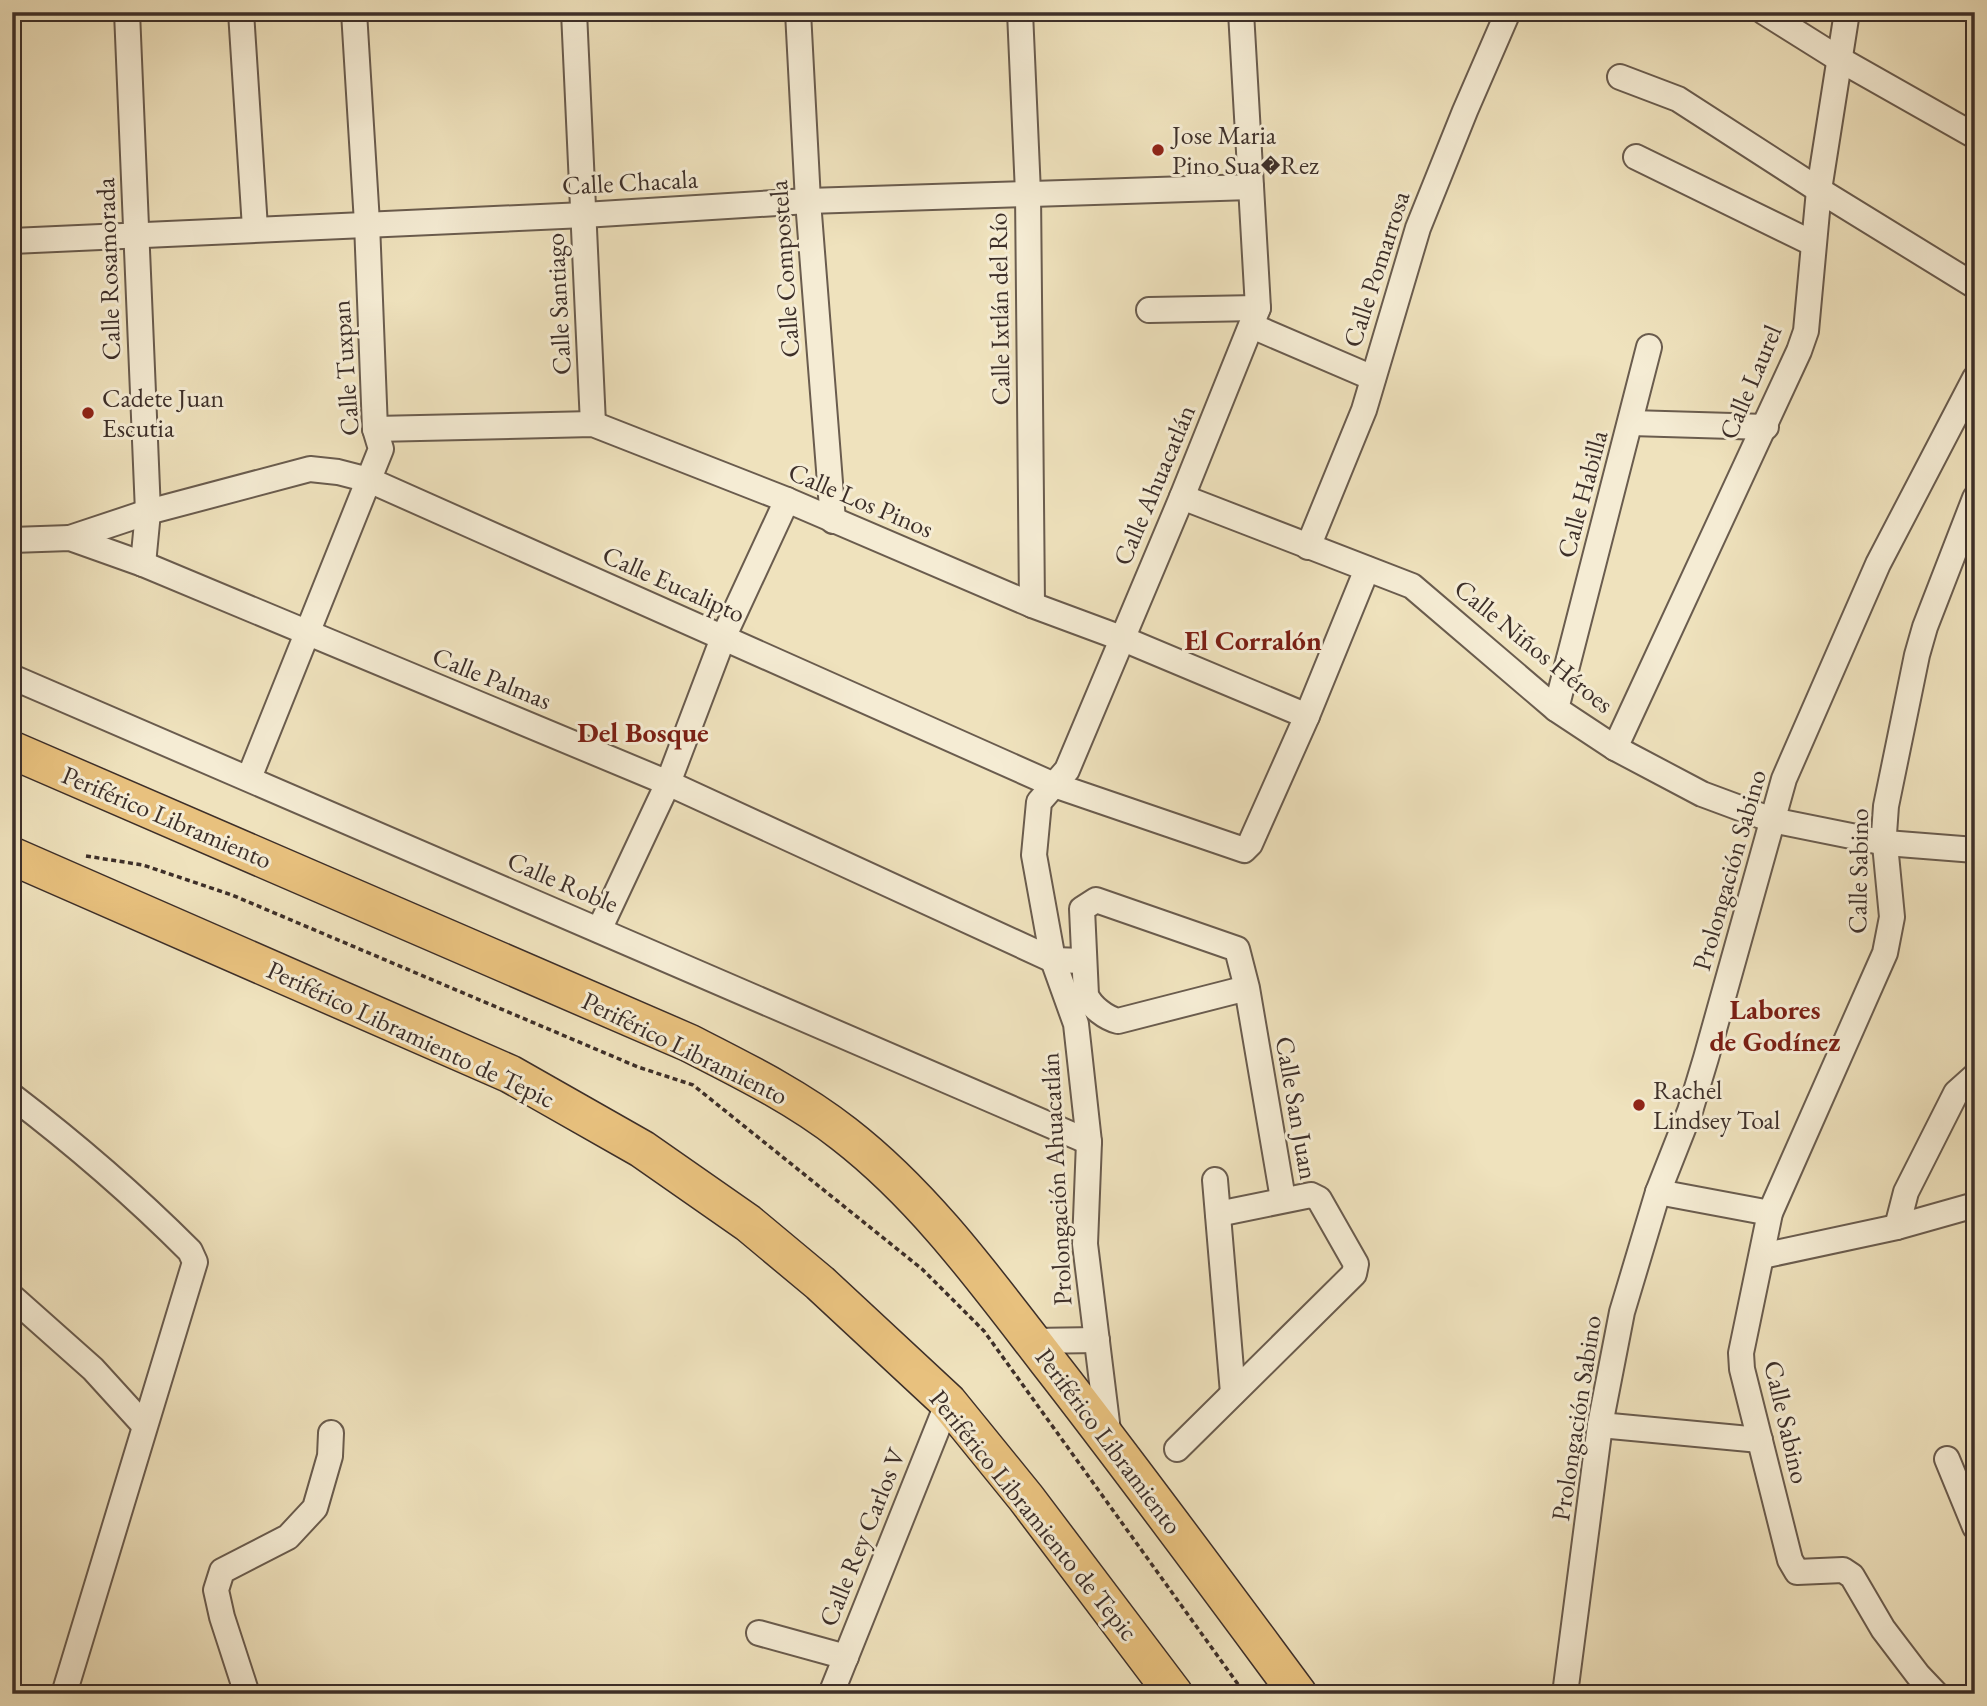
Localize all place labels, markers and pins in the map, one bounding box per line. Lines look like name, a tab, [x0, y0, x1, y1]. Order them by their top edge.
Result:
place label: Jose Maria Pino Sua�Rez	[1170, 118, 1319, 182]
marker: Jose Maria Pino Sua�Rez	[1150, 142, 1166, 158]
place label: Cadete Juan Escutia	[102, 381, 225, 445]
marker: Cadete Juan Escutia	[80, 405, 96, 421]
place label: Rachel Lindsey Toal	[1653, 1073, 1780, 1137]
marker: Rachel Lindsey Toal	[1631, 1097, 1647, 1113]

